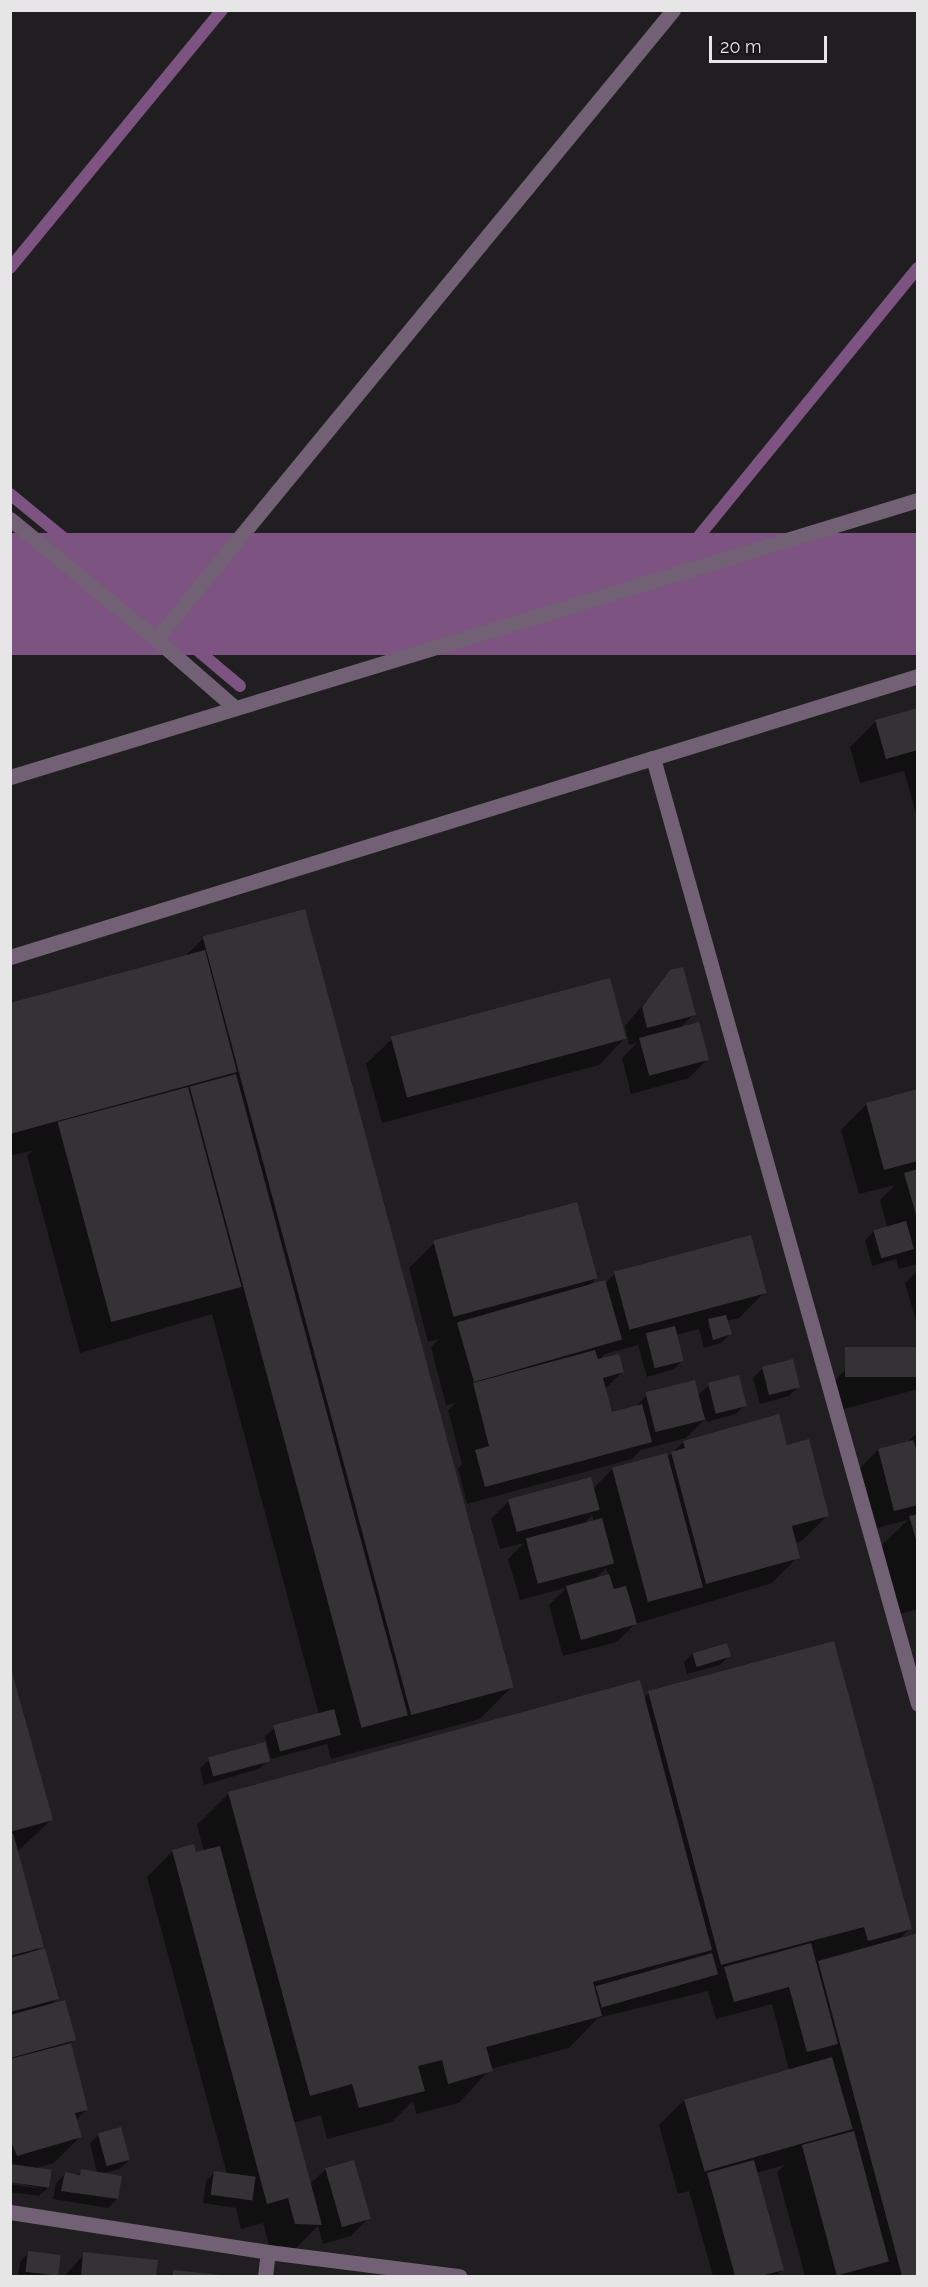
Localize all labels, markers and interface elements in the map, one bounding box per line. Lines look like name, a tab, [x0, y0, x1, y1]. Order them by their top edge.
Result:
scale bar	[712, 24, 830, 62]
text: 20 m	[720, 36, 762, 57]

